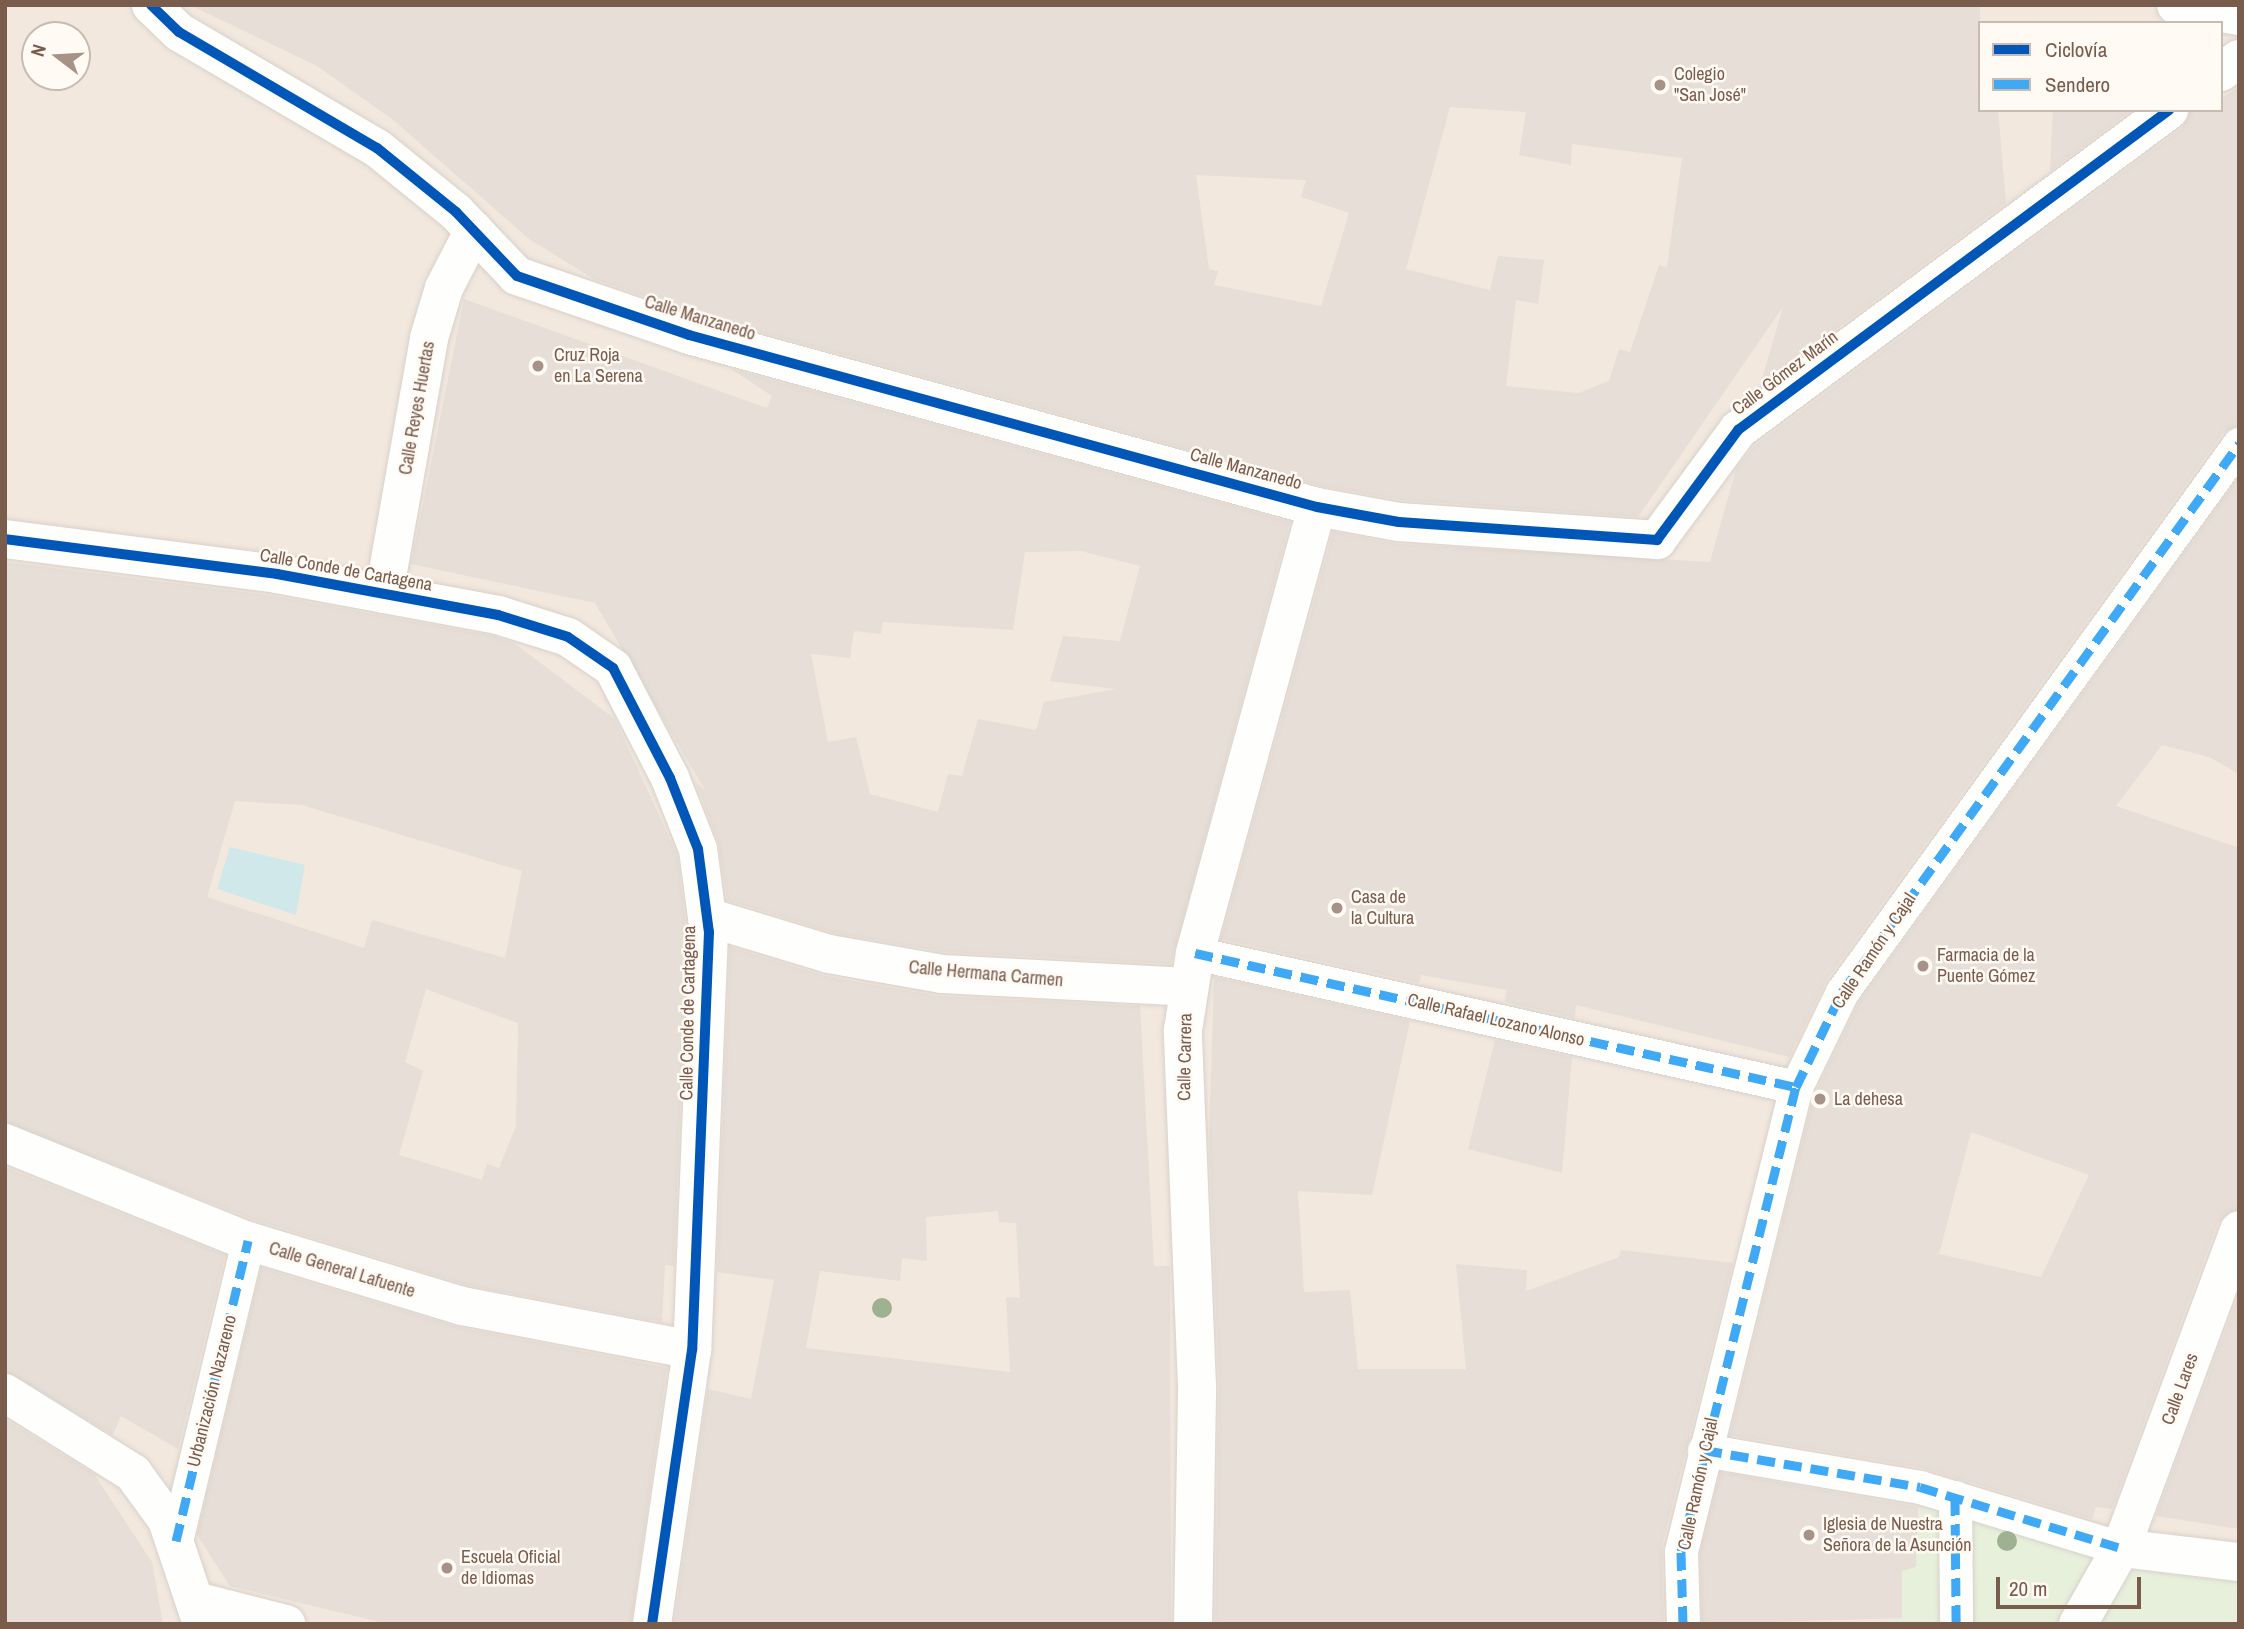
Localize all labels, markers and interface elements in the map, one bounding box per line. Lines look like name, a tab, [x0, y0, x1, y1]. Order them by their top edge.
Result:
north arrow	[21, 21, 91, 91]
legend	[1978, 21, 2223, 112]
text: Ciclovía	[2045, 35, 2107, 64]
text: N	[24, 41, 52, 60]
place label: Colegio "San José"	[1674, 64, 1746, 106]
text: Sendero	[2045, 70, 2110, 99]
marker: Colegio "San José"	[1652, 77, 1668, 93]
street label: Calle Manzanedo	[642, 291, 758, 345]
street label: Calle Gómez Marín	[1728, 326, 1842, 420]
street label: Calle Reyes Huertas	[395, 339, 439, 477]
place label: Cruz Roja en La Serena	[554, 345, 643, 388]
marker: Cruz Roja en La Serena	[528, 356, 548, 376]
street label: Calle Manzanedo	[1188, 444, 1304, 494]
street label: Calle Conde de Cartagena	[258, 544, 434, 596]
place label: Casa de la Cultura	[1351, 887, 1414, 930]
street label: Calle Ramón y Cajal	[1827, 889, 1921, 1013]
marker: Casa de la Cultura	[1329, 900, 1345, 916]
street label: Calle Conde de Cartagena	[676, 925, 700, 1101]
place label: Farmacia de la Puente Gómez	[1937, 945, 2035, 988]
street label: Calle Hermana Carmen	[908, 956, 1064, 992]
marker: Farmacia de la Puente Gómez	[1915, 958, 1931, 974]
street label: Calle Rafael Lozano Alonso	[1405, 989, 1587, 1051]
street label: Calle Carrera	[1173, 1013, 1197, 1101]
place label: La dehesa	[1834, 1088, 1903, 1110]
marker: La dehesa	[1812, 1091, 1828, 1107]
street label: Calle General Lafuente	[266, 1237, 418, 1303]
street label: Urbanización Nazareno	[183, 1313, 241, 1469]
street label: Calle Lares	[2157, 1350, 2203, 1428]
street label: Calle Ramón y Cajal	[1673, 1416, 1723, 1552]
place label: Iglesia de Nuestra Señora de la Asunción	[1823, 1514, 1972, 1556]
marker: Iglesia de Nuestra Señora de la Asunción	[1801, 1527, 1817, 1543]
place label: Escuela Oficial de Idiomas	[461, 1547, 560, 1590]
marker: Escuela Oficial de Idiomas	[439, 1560, 455, 1576]
scale bar	[1999, 1562, 2144, 1606]
text: 20 m	[2009, 1574, 2047, 1603]

